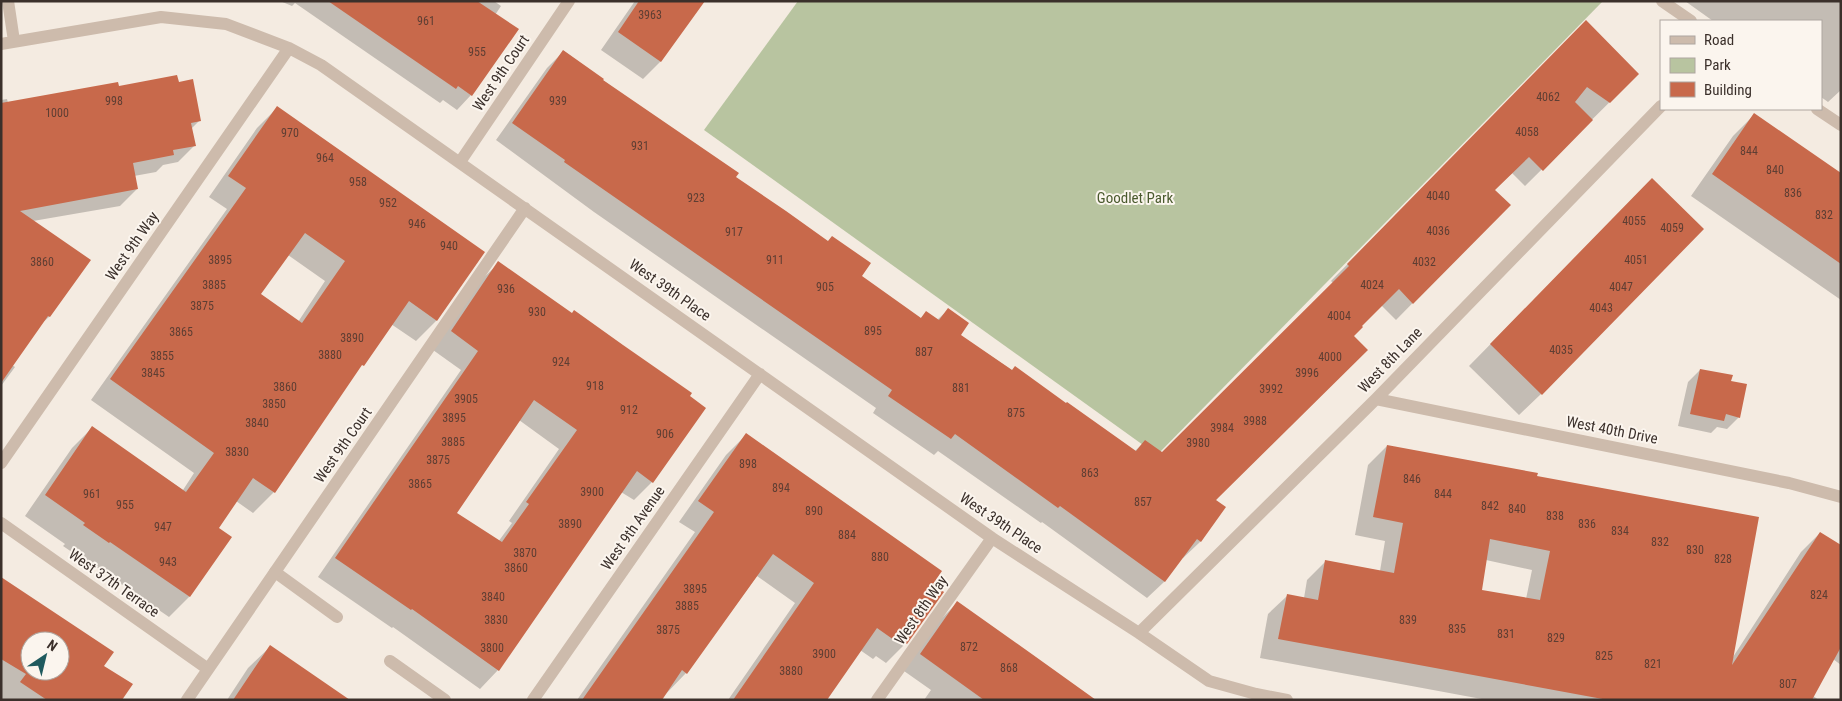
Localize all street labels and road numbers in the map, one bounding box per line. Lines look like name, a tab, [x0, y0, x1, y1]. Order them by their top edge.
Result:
street label: West 9th Court	[469, 31, 533, 115]
street label: West 9th Way	[102, 208, 162, 284]
street label: West 39th Place	[626, 255, 714, 325]
street label: West 8th Lane	[1354, 323, 1426, 397]
street label: West 9th Court	[310, 404, 376, 486]
street label: West 40th Drive	[1565, 412, 1659, 448]
street label: West 9th Avenue	[597, 482, 669, 574]
street label: West 39th Place	[956, 489, 1046, 557]
street label: West 37th Terrace	[65, 545, 163, 621]
street label: West 8th Way	[891, 572, 951, 648]

